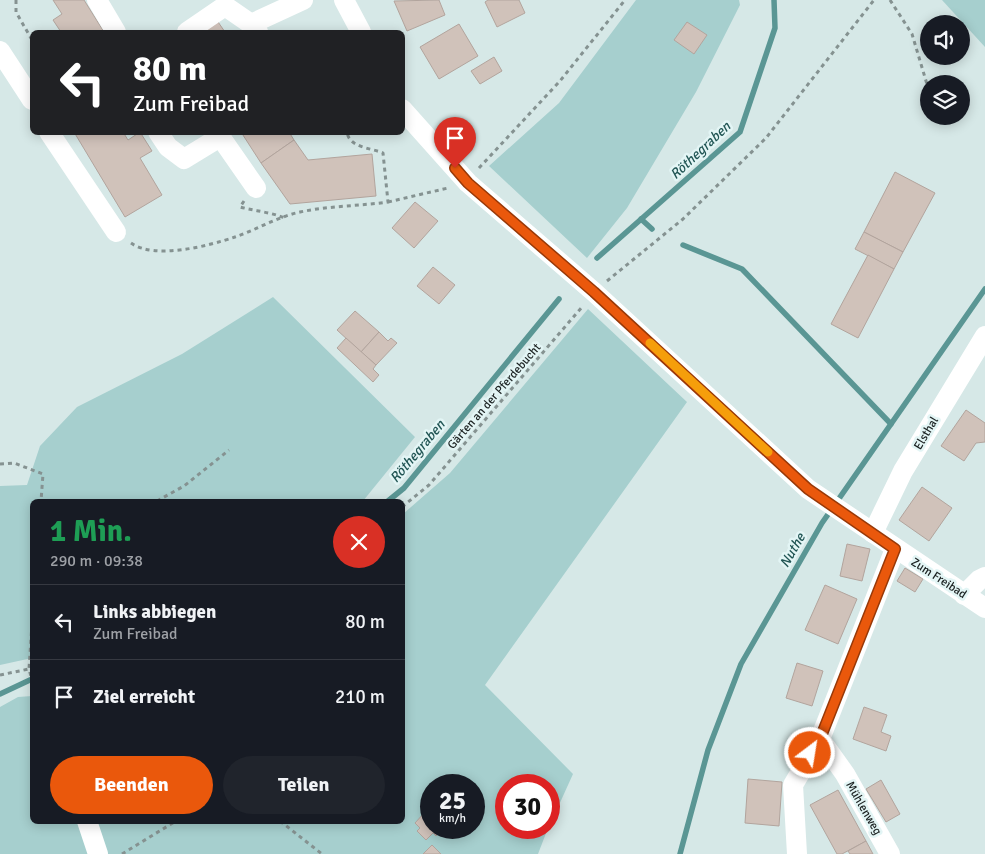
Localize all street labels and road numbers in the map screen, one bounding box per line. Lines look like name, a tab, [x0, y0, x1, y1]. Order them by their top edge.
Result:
street label: Gärten an der Pferdebucht	[444, 340, 544, 452]
street label: Elsthal	[911, 414, 942, 453]
street label: Zum Freibad	[908, 555, 969, 602]
street label: Mühlenweg	[842, 779, 885, 838]

